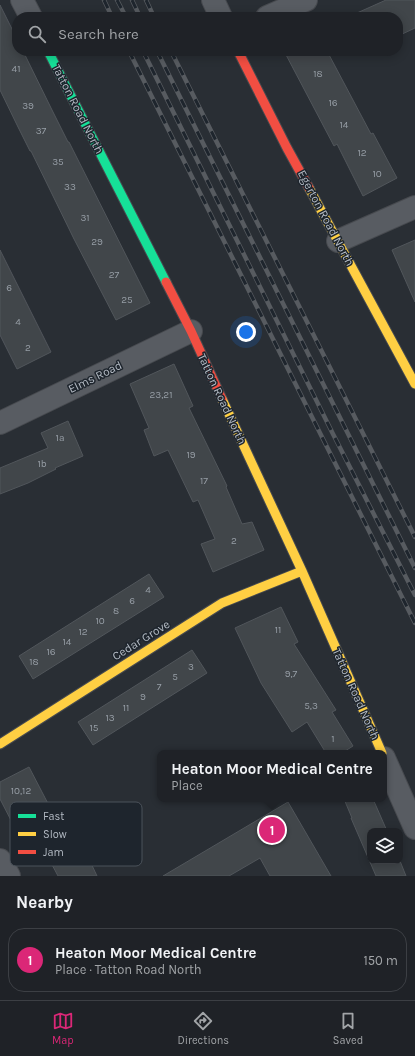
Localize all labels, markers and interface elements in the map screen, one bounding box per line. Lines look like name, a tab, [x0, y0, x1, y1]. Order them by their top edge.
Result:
search box	[12, 12, 403, 56]
icon: search	[26, 23, 48, 45]
text: Search here	[58, 25, 139, 43]
street label: Tatton Road North	[49, 62, 107, 156]
house number: 41	[12, 63, 20, 75]
house number: 18	[313, 68, 323, 80]
house number: 16	[328, 97, 338, 109]
house number: 39	[22, 100, 34, 112]
house number: 14	[340, 119, 349, 131]
house number: 37	[36, 125, 47, 137]
house number: 12	[357, 147, 367, 159]
house number: 35	[52, 156, 64, 168]
street label: Egerton Road North	[295, 168, 357, 268]
house number: 10	[372, 168, 382, 180]
house number: 33	[64, 181, 76, 193]
house number: 31	[80, 212, 90, 224]
house number: 29	[91, 236, 103, 248]
house number: 27	[109, 269, 120, 281]
house number: 6	[6, 282, 12, 294]
house number: 25	[121, 294, 133, 306]
house number: 4	[15, 316, 21, 328]
your location	[236, 322, 256, 342]
house number: 2	[25, 342, 31, 354]
street label: Tatton Road North	[195, 351, 249, 447]
street label: Elms Road	[66, 358, 124, 396]
house number: 23,21	[150, 389, 172, 401]
house number: 1a	[56, 432, 64, 444]
house number: 19	[186, 449, 196, 461]
house number: 1b	[37, 458, 47, 470]
house number: 17	[200, 475, 208, 487]
house number: 2	[231, 535, 237, 547]
house number: 4	[145, 584, 151, 596]
house number: 6	[129, 595, 135, 607]
house number: 8	[113, 605, 119, 617]
house number: 10	[95, 615, 105, 627]
street label: Cedar Grove	[110, 617, 172, 663]
house number: 11	[275, 624, 281, 636]
house number: 12	[78, 626, 88, 638]
house number: 14	[63, 636, 72, 648]
house number: 16	[46, 646, 56, 658]
street label: Tatton Road North	[330, 646, 382, 742]
house number: 18	[29, 656, 39, 668]
house number: 3	[188, 661, 194, 673]
house number: 9,7	[285, 668, 298, 680]
house number: 5	[172, 671, 178, 683]
house number: 7	[157, 681, 162, 693]
house number: 9	[140, 691, 146, 703]
house number: 5,3	[304, 700, 318, 712]
house number: 11	[123, 702, 129, 714]
house number: 13	[105, 712, 115, 724]
house number: 15	[90, 722, 99, 734]
house number: 1	[331, 733, 335, 745]
popup	[157, 750, 387, 802]
text: Heaton Moor Medical Centre	[171, 760, 373, 778]
text: Place	[171, 778, 203, 793]
house number: 10,12	[11, 785, 31, 797]
legend	[10, 802, 142, 866]
text: Fast	[43, 810, 64, 823]
pin: 1	[259, 815, 285, 845]
text: Slow	[43, 828, 67, 841]
map controls	[367, 828, 403, 864]
button: layers	[367, 828, 403, 864]
text: Jam	[43, 846, 64, 859]
text: Nearby	[16, 892, 73, 912]
text: Heaton Moor Medical Centre	[55, 944, 256, 962]
text: 1	[28, 953, 32, 968]
text: 150 m	[363, 953, 398, 968]
text: Place · Tatton Road North	[55, 962, 202, 977]
tab: Map	[52, 1010, 74, 1047]
tab: Directions	[177, 1010, 229, 1047]
tab: Saved	[333, 1010, 363, 1047]

